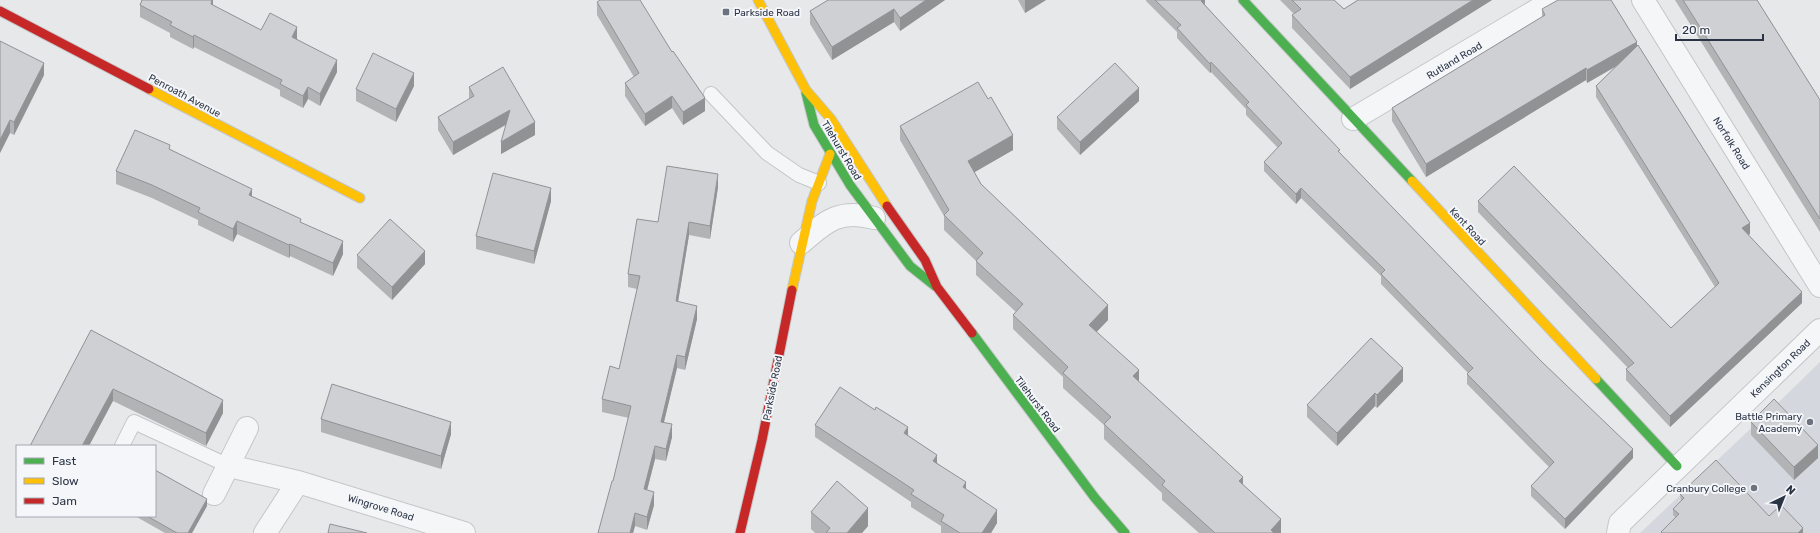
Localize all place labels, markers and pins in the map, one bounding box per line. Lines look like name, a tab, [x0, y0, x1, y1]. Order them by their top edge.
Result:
marker: Parkside Road	[721, 7, 731, 17]
place label: Parkside Road	[734, 7, 800, 19]
place label: Battle Primary Academy	[1735, 411, 1802, 435]
marker: Battle Primary Academy	[1805, 417, 1815, 427]
place label: Cranbury College	[1666, 483, 1746, 495]
marker: Cranbury College	[1749, 483, 1759, 493]

